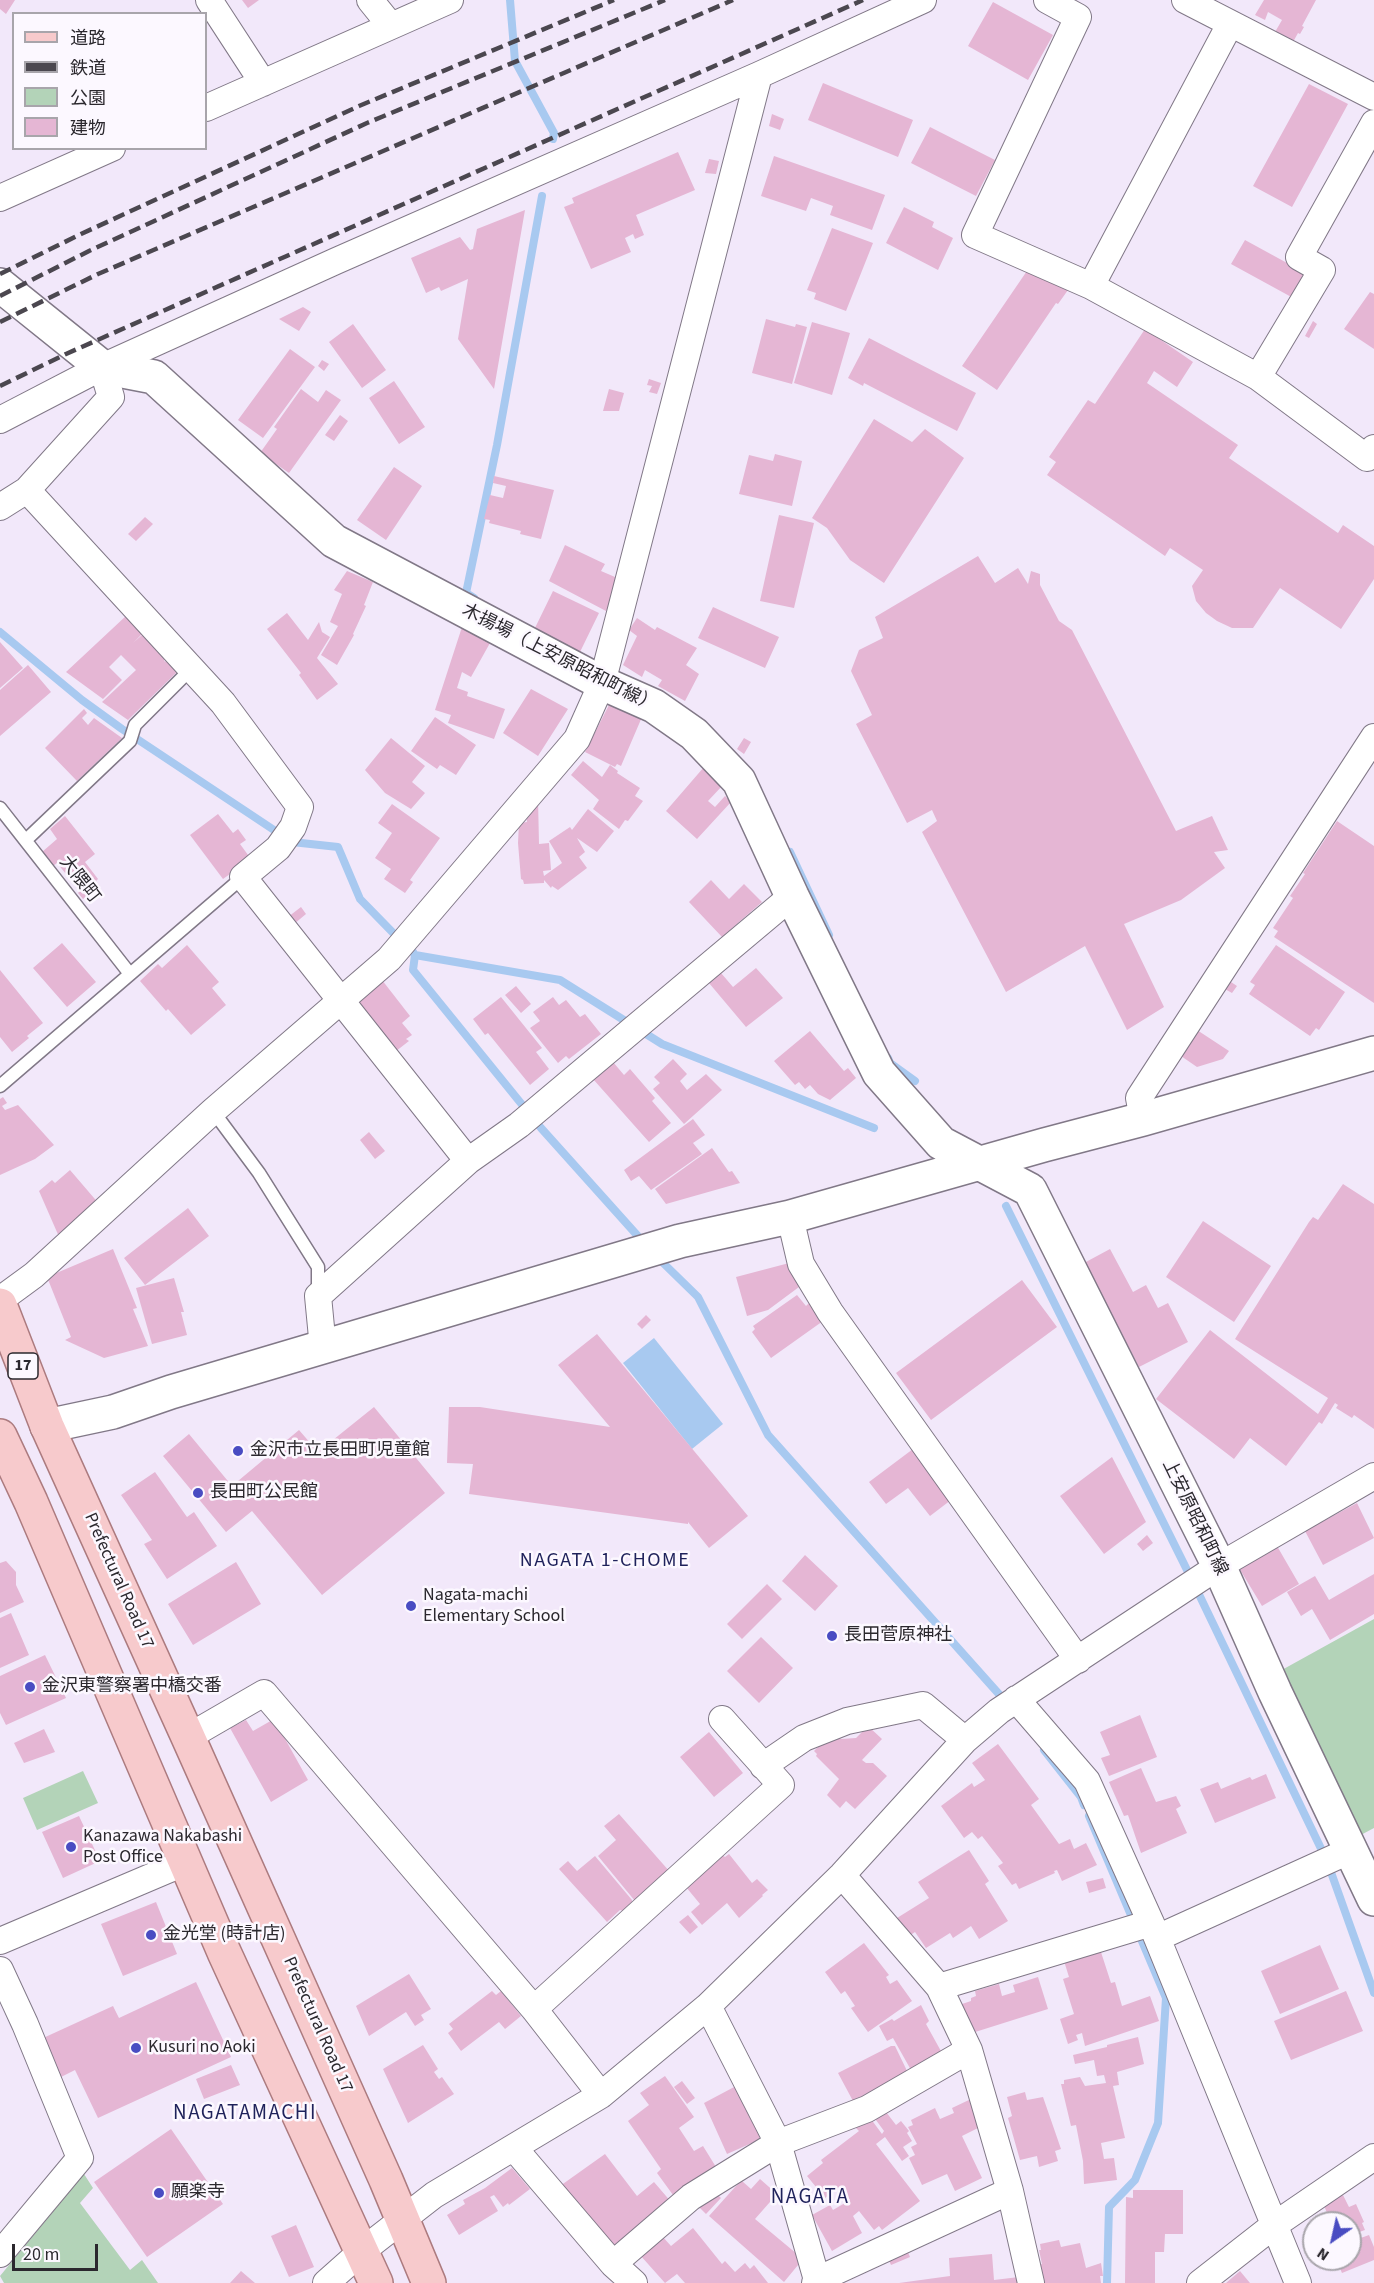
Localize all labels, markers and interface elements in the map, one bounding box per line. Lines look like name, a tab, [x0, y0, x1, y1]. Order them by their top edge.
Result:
legend	[12, 12, 207, 150]
text: 道路	[70, 26, 106, 51]
text: 鉄道	[70, 56, 106, 81]
text: 公園	[70, 86, 106, 111]
text: 建物	[70, 116, 106, 141]
street label: 木揚場（上安原昭和町線）	[458, 600, 660, 718]
street label: 大隈町	[54, 852, 104, 908]
road number: 17	[8, 1353, 38, 1379]
place label: 金沢市立長田町児童館	[250, 1440, 430, 1462]
marker: 金沢市立長田町児童館	[231, 1444, 245, 1458]
street label: 上安原昭和町線	[1157, 1457, 1231, 1579]
place label: 長田町公民館	[210, 1482, 318, 1504]
marker: 長田町公民館	[191, 1486, 205, 1500]
street label: Prefectural Road 17	[78, 1510, 158, 1652]
district label: NAGATA 1-CHOME	[520, 1550, 690, 1574]
place label: Nagata-machi Elementary School	[423, 1585, 565, 1628]
marker: Nagata-machi Elementary School	[404, 1599, 418, 1613]
place label: 長田菅原神社	[844, 1625, 952, 1647]
marker: 長田菅原神社	[825, 1629, 839, 1643]
place label: 金沢東警察署中橋交番	[42, 1676, 222, 1698]
marker: 金沢東警察署中橋交番	[23, 1680, 37, 1694]
place label: Kanazawa Nakabashi Post Office	[83, 1826, 242, 1868]
marker: Kanazawa Nakabashi Post Office	[64, 1840, 78, 1854]
place label: 金光堂 (時計店)	[163, 1924, 286, 1946]
marker: 金光堂 (時計店)	[144, 1928, 158, 1942]
street label: Prefectural Road 17	[277, 1954, 357, 2096]
place label: Kusuri no Aoki	[148, 2037, 256, 2059]
marker: Kusuri no Aoki	[129, 2041, 143, 2055]
district label: NAGATAMACHI	[173, 2101, 317, 2127]
place label: 願楽寺	[171, 2182, 225, 2204]
district label: NAGATA	[771, 2185, 849, 2211]
marker: 願楽寺	[152, 2186, 166, 2200]
north arrow	[1302, 2211, 1362, 2271]
scale bar	[15, 2232, 100, 2270]
text: 20 m	[23, 2242, 59, 2267]
text: N	[1312, 2242, 1334, 2266]

